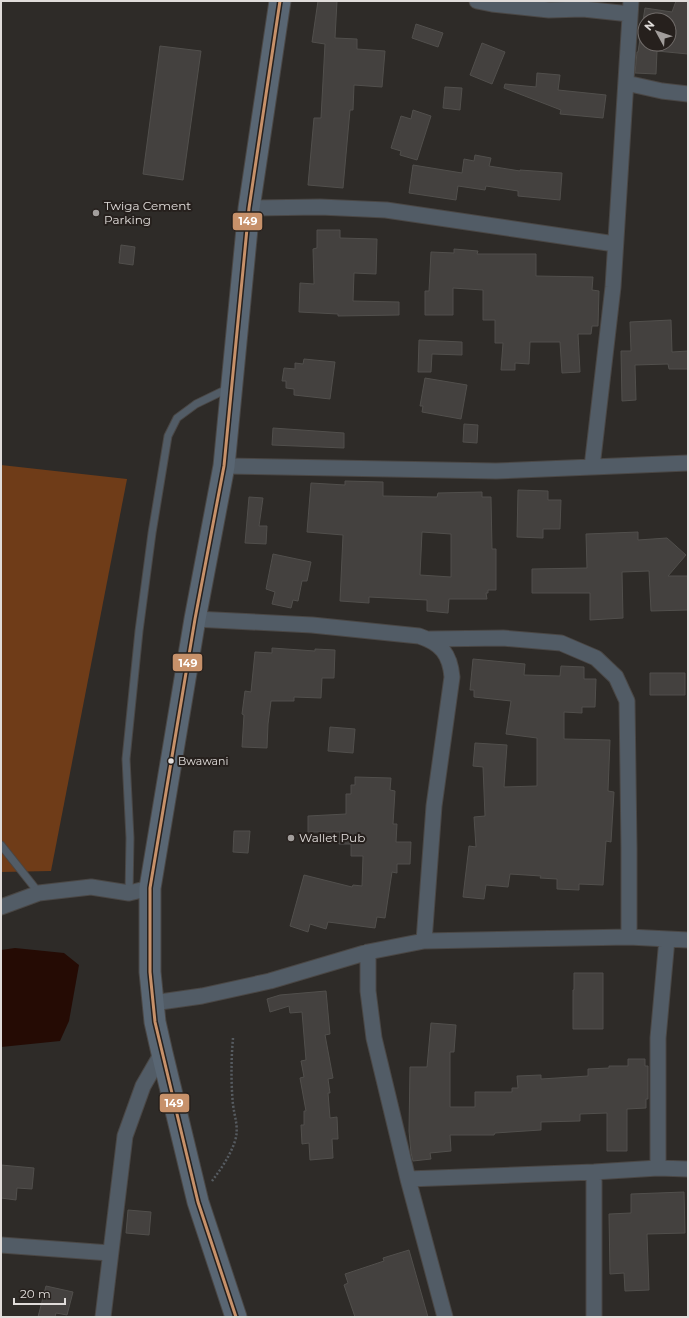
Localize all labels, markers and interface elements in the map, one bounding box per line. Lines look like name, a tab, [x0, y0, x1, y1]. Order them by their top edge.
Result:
north arrow	[637, 12, 677, 52]
text: N	[641, 18, 658, 33]
place label: Twiga Cement Parking	[104, 198, 191, 227]
marker: Twiga Cement Parking	[91, 208, 101, 218]
line badge: 149	[232, 212, 263, 231]
text: 149	[239, 214, 257, 228]
line badge: 149	[172, 653, 203, 672]
text: 149	[179, 656, 197, 670]
place label: Bwawani	[178, 754, 229, 768]
marker: Bwawani	[166, 756, 176, 766]
place label: Wallet Pub	[299, 830, 365, 845]
marker: Wallet Pub	[286, 833, 296, 843]
line badge: 149	[159, 1093, 190, 1113]
text: 149	[165, 1096, 183, 1110]
scale bar	[14, 1280, 65, 1306]
text: 20 m	[20, 1286, 51, 1301]

